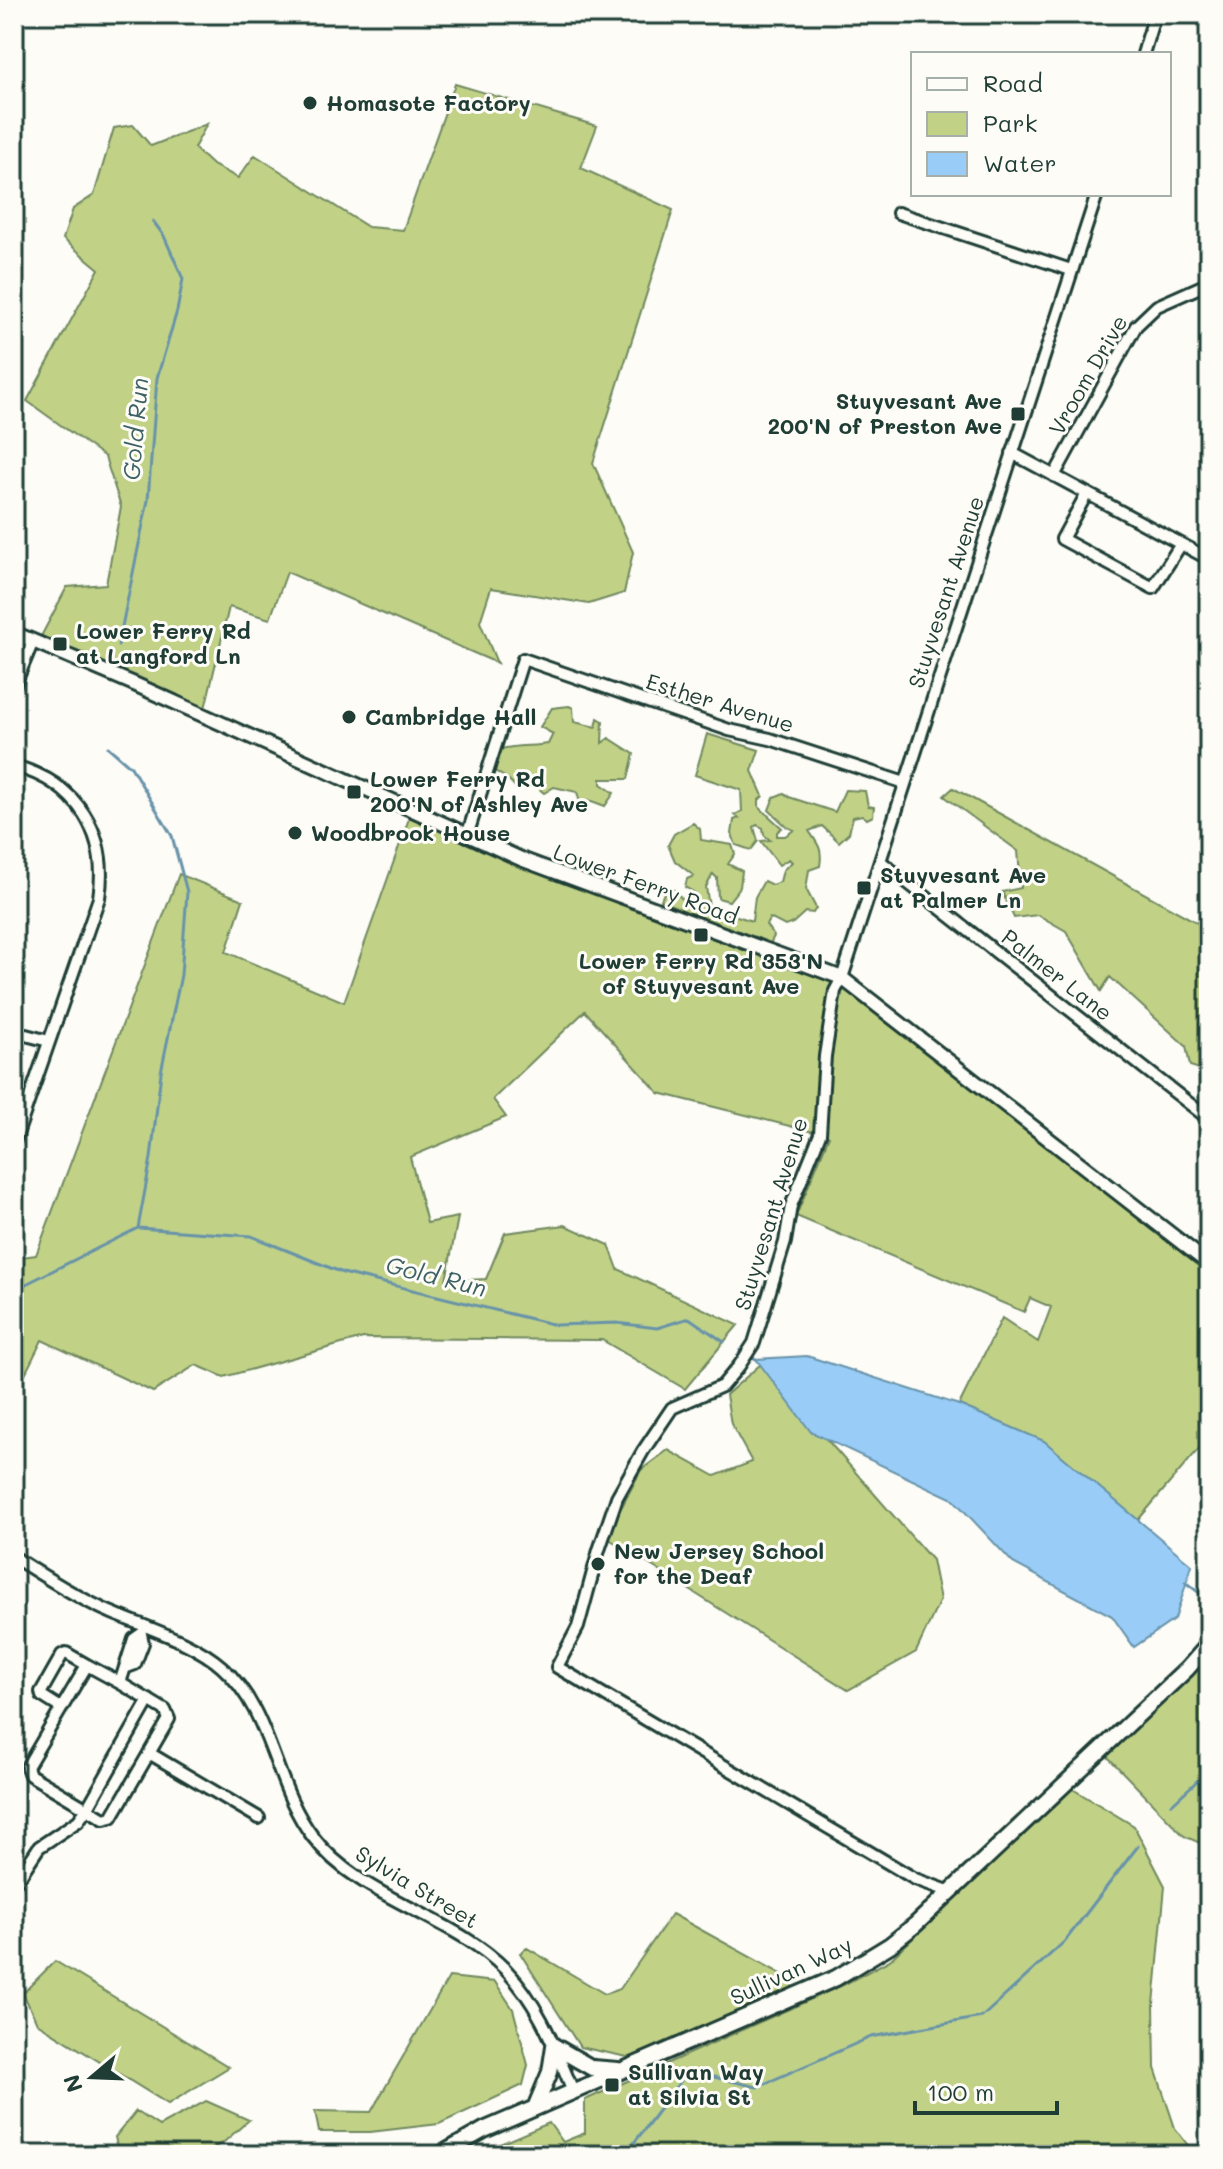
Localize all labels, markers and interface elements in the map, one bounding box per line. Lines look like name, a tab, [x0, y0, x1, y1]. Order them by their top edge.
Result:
legend	[911, 52, 1171, 196]
text: Road	[983, 67, 1043, 98]
place label: Homasote Factory	[326, 88, 531, 117]
marker: Homasote Factory	[301, 94, 319, 112]
text: Park	[983, 107, 1037, 138]
text: Water	[983, 147, 1057, 178]
street label: Vroom Drive	[1042, 309, 1134, 440]
water label: Gold Run	[115, 376, 154, 481]
place label: Stuyvesant Ave 200'N of Preston Ave	[768, 386, 1002, 440]
marker: Stuyvesant Ave 200'N of Preston Ave	[1009, 405, 1027, 423]
street label: Stuyvesant Avenue	[901, 492, 990, 692]
place label: Lower Ferry Rd at Langford Ln	[76, 616, 251, 670]
marker: Lower Ferry Rd at Langford Ln	[51, 635, 69, 653]
street label: Esther Avenue	[643, 666, 798, 739]
place label: Cambridge Hall	[365, 702, 536, 731]
marker: Cambridge Hall	[340, 708, 358, 726]
place label: Lower Ferry Rd 200'N of Ashley Ave	[370, 764, 588, 818]
marker: Lower Ferry Rd 200'N of Ashley Ave	[345, 783, 363, 801]
place label: Woodbrook House	[311, 818, 510, 847]
marker: Woodbrook House	[286, 824, 304, 842]
street label: Lower Ferry Road	[550, 837, 743, 930]
place label: Stuyvesant Ave at Palmer Ln	[880, 860, 1046, 914]
marker: Stuyvesant Ave at Palmer Ln	[855, 879, 873, 897]
street label: Palmer Lane	[996, 922, 1119, 1027]
marker: Lower Ferry Rd 353'N of Stuyvesant Ave	[692, 926, 710, 944]
place label: Lower Ferry Rd 353'N of Stuyvesant Ave	[579, 946, 823, 1000]
street label: Stuyvesant Avenue	[727, 1114, 814, 1314]
water label: Gold Run	[383, 1248, 490, 1303]
place label: New Jersey School for the Deaf	[614, 1536, 824, 1590]
marker: New Jersey School for the Deaf	[589, 1555, 607, 1573]
street label: Sylvia Street	[350, 1838, 484, 1935]
street label: Sullivan Way	[725, 1930, 856, 2011]
north arrow	[52, 2037, 132, 2117]
place label: Sullivan Way at Silvia St	[628, 2057, 764, 2111]
scale bar	[915, 2065, 1057, 2115]
text: N	[56, 2071, 89, 2096]
marker: Sullivan Way at Silvia St	[603, 2076, 621, 2094]
text: 100 m	[927, 2076, 994, 2107]

